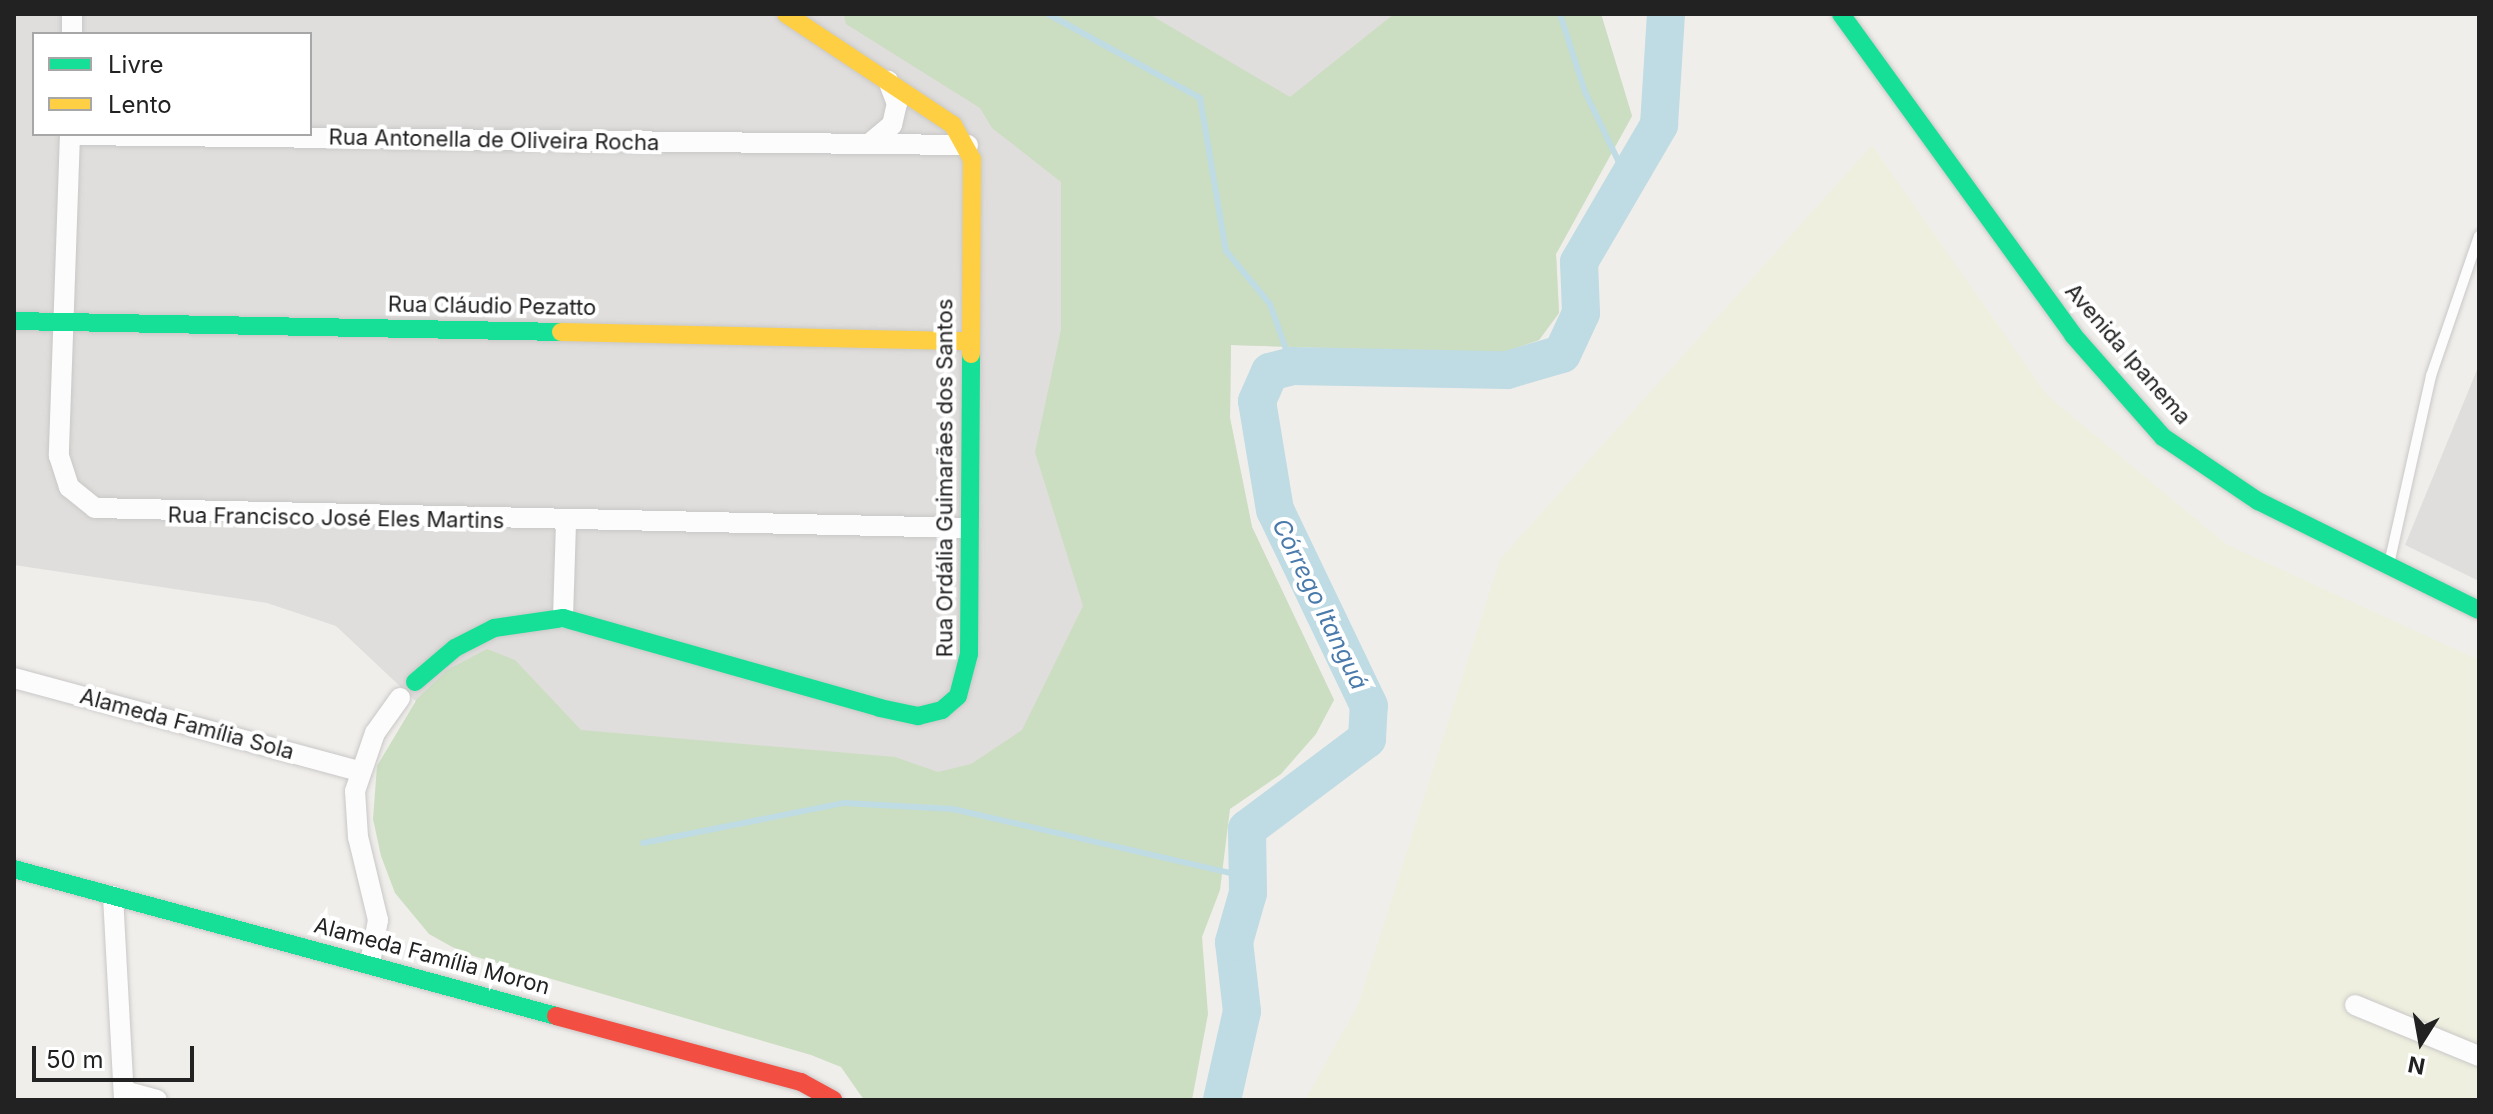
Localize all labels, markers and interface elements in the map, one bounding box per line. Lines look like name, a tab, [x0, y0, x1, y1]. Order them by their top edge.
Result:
legend	[32, 32, 312, 136]
text: Livre	[108, 50, 164, 79]
text: Lento	[108, 90, 172, 119]
street label: Rua Antonella de Oliveira Rocha	[328, 124, 660, 156]
street label: Avenida Ipanema	[2060, 278, 2196, 430]
street label: Rua Cláudio Pezatto	[388, 291, 596, 321]
street label: Rua Ordália Guimarães dos Santos	[932, 299, 958, 657]
street label: Rua Francisco José Eles Martins	[167, 502, 505, 534]
water label: Córrego Itanguá	[1266, 514, 1374, 694]
street label: Alameda Família Sola	[77, 683, 297, 765]
street label: Alameda Família Moron	[311, 912, 553, 1000]
north arrow	[2381, 1002, 2461, 1082]
scale bar	[36, 1030, 198, 1080]
text: 50 m	[46, 1045, 104, 1074]
text: N	[2406, 1051, 2427, 1080]

